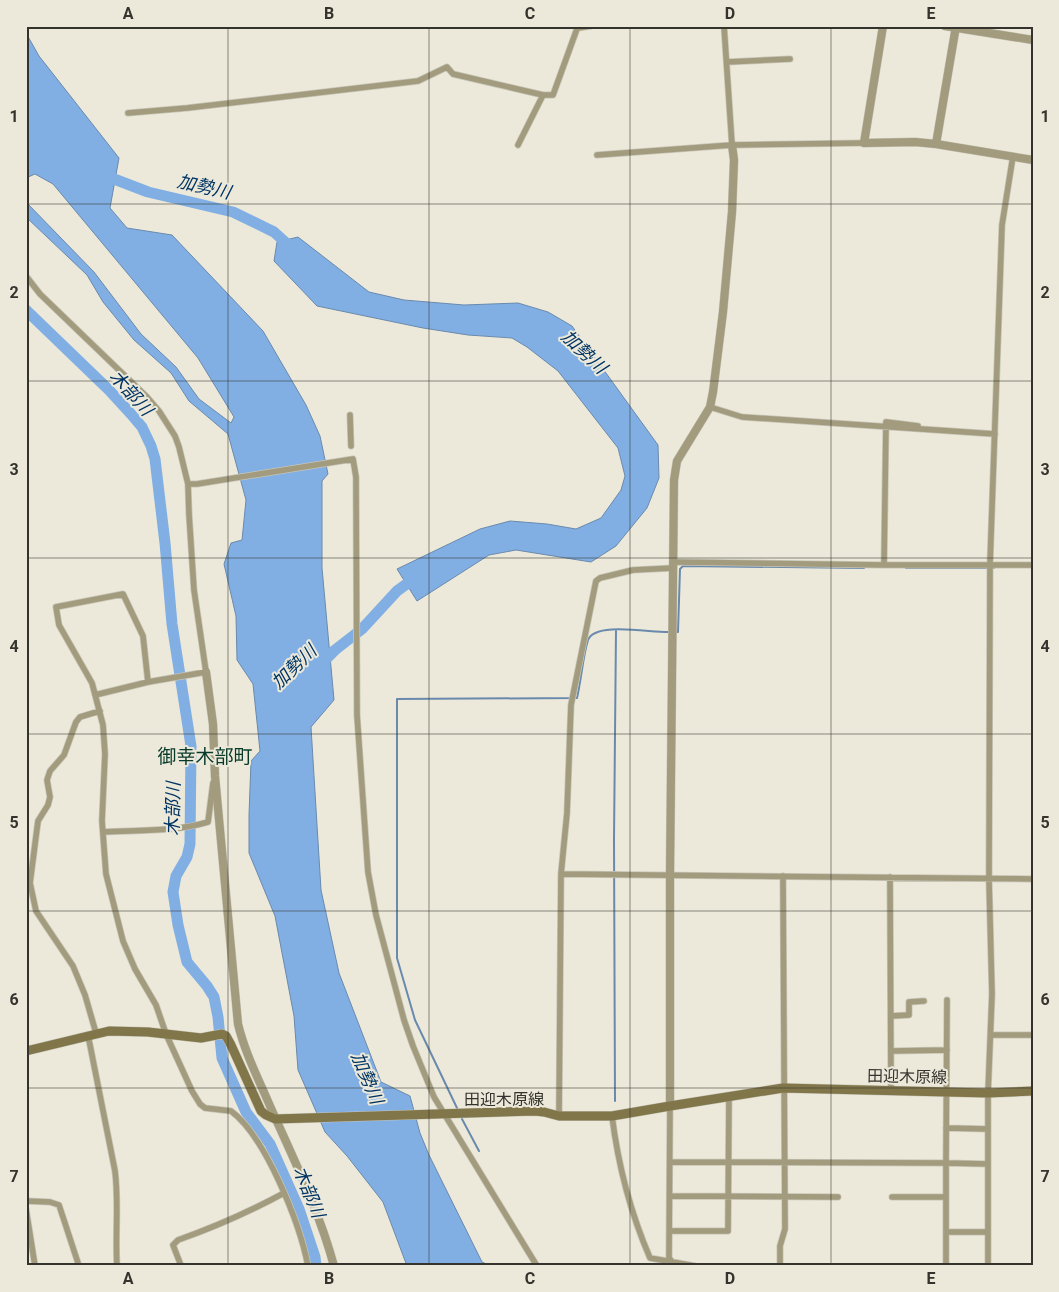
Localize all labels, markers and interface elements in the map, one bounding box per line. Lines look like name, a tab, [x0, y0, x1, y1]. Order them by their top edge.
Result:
text: A	[123, 4, 134, 23]
text: B	[324, 4, 334, 23]
text: C	[525, 4, 535, 23]
text: D	[725, 4, 735, 23]
text: E	[927, 4, 936, 23]
text: 1	[9, 107, 19, 126]
text: 1	[1040, 107, 1050, 126]
water label: 加勢川	[175, 170, 235, 203]
text: 2	[9, 283, 19, 302]
text: 2	[1040, 283, 1050, 302]
water label: 加勢川	[557, 326, 613, 379]
water label: 木部川	[106, 366, 159, 421]
text: 3	[9, 460, 19, 479]
text: 3	[1040, 460, 1050, 479]
text: 4	[9, 637, 19, 656]
text: 4	[1040, 637, 1050, 656]
water label: 加勢川	[267, 639, 322, 693]
district label: 御幸木部町	[157, 745, 253, 768]
water label: 木部川	[162, 780, 184, 836]
text: 5	[9, 813, 19, 832]
text: 5	[1040, 813, 1050, 832]
text: 6	[9, 990, 19, 1009]
text: 6	[1040, 990, 1050, 1009]
water label: 加勢川	[347, 1049, 388, 1109]
street label: 田迎木原線	[867, 1066, 947, 1087]
street label: 田迎木原線	[464, 1090, 544, 1109]
water label: 木部川	[290, 1163, 330, 1223]
text: 7	[9, 1167, 19, 1186]
text: 7	[1040, 1167, 1050, 1186]
text: A	[123, 1269, 134, 1288]
text: B	[324, 1269, 334, 1288]
text: C	[525, 1269, 535, 1288]
text: D	[725, 1269, 735, 1288]
text: E	[927, 1269, 936, 1288]

